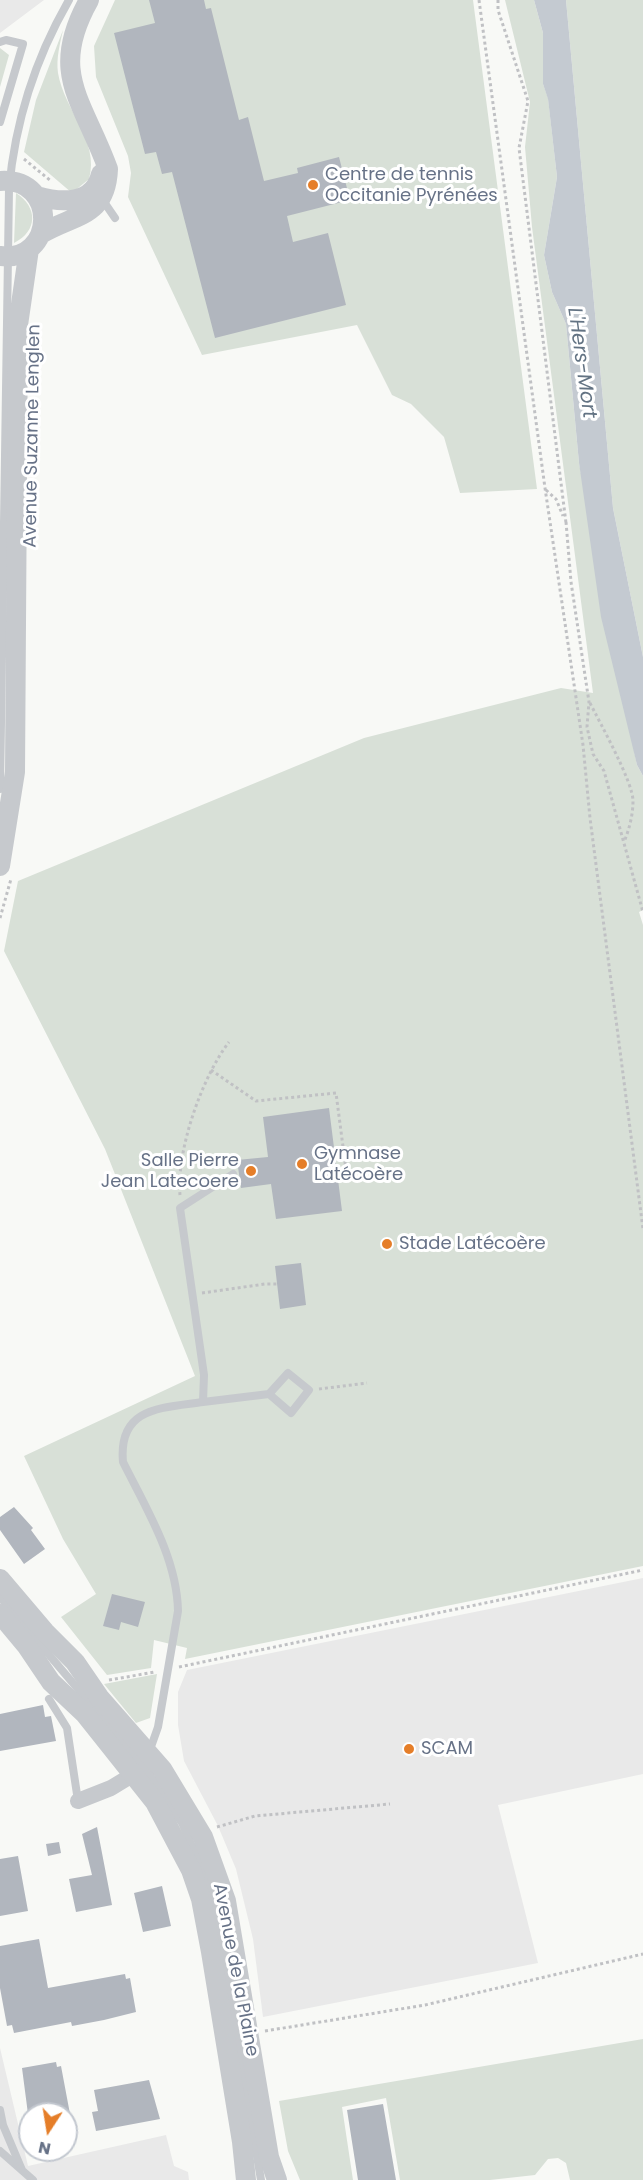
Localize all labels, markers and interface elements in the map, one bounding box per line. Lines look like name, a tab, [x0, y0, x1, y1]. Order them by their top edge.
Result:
place label: Centre de tennis Occitanie Pyrénées	[325, 164, 498, 207]
marker: Centre de tennis Occitanie Pyrénées	[306, 178, 320, 192]
water label: L'Hers-Mort	[561, 306, 601, 420]
street label: Avenue Suzanne Lenglen	[20, 324, 46, 548]
place label: Gymnase Latécoère	[314, 1143, 403, 1186]
place label: Salle Pierre Jean Latecoere	[101, 1150, 239, 1192]
marker: Gymnase Latécoère	[295, 1157, 309, 1171]
marker: Salle Pierre Jean Latecoere	[244, 1164, 258, 1178]
place label: Stade Latécoère	[399, 1233, 546, 1255]
marker: Stade Latécoère	[380, 1237, 394, 1251]
place label: SCAM	[421, 1738, 473, 1760]
marker: SCAM	[402, 1742, 416, 1756]
street label: Avenue de la Plaine	[208, 1882, 262, 2058]
north arrow	[18, 2102, 78, 2162]
text: N	[36, 2136, 53, 2161]

